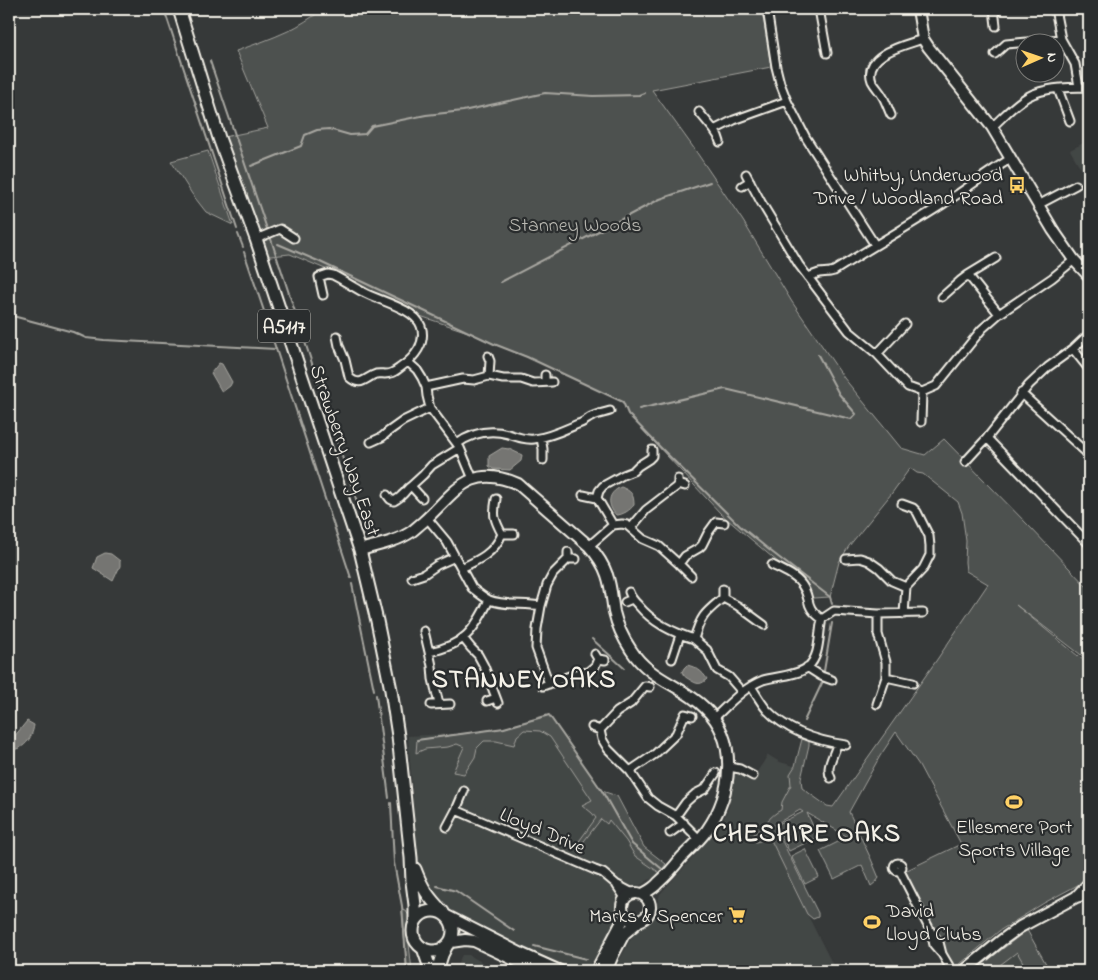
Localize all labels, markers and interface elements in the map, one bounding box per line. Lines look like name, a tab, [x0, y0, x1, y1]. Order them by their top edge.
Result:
north arrow	[1016, 32, 1066, 82]
text: N	[1041, 53, 1062, 63]
place label: Whitby, Underwood Drive / Woodland Road	[813, 162, 1003, 214]
bus stop icon: Whitby, Underwood Drive / Woodland Road	[1007, 175, 1027, 195]
park label: Stanney Woods	[509, 212, 641, 241]
road number: A5117	[258, 310, 310, 342]
street label: Strawberry Way East	[301, 361, 387, 541]
district label: STANNEY OAKS	[432, 663, 616, 699]
sports icon: Ellesmere Port Sports Village	[1004, 792, 1024, 812]
street label: Lloyd Drive	[495, 801, 590, 863]
place label: Ellesmere Port Sports Village	[956, 814, 1072, 867]
district label: CHESHIRE OAKS	[713, 817, 901, 853]
place label: David Lloyd Clubs	[885, 898, 982, 950]
place label: Marks & Spencer	[589, 903, 724, 932]
supermarket icon: Marks & Spencer	[727, 905, 747, 925]
sports icon: David Lloyd Clubs	[862, 912, 882, 932]

